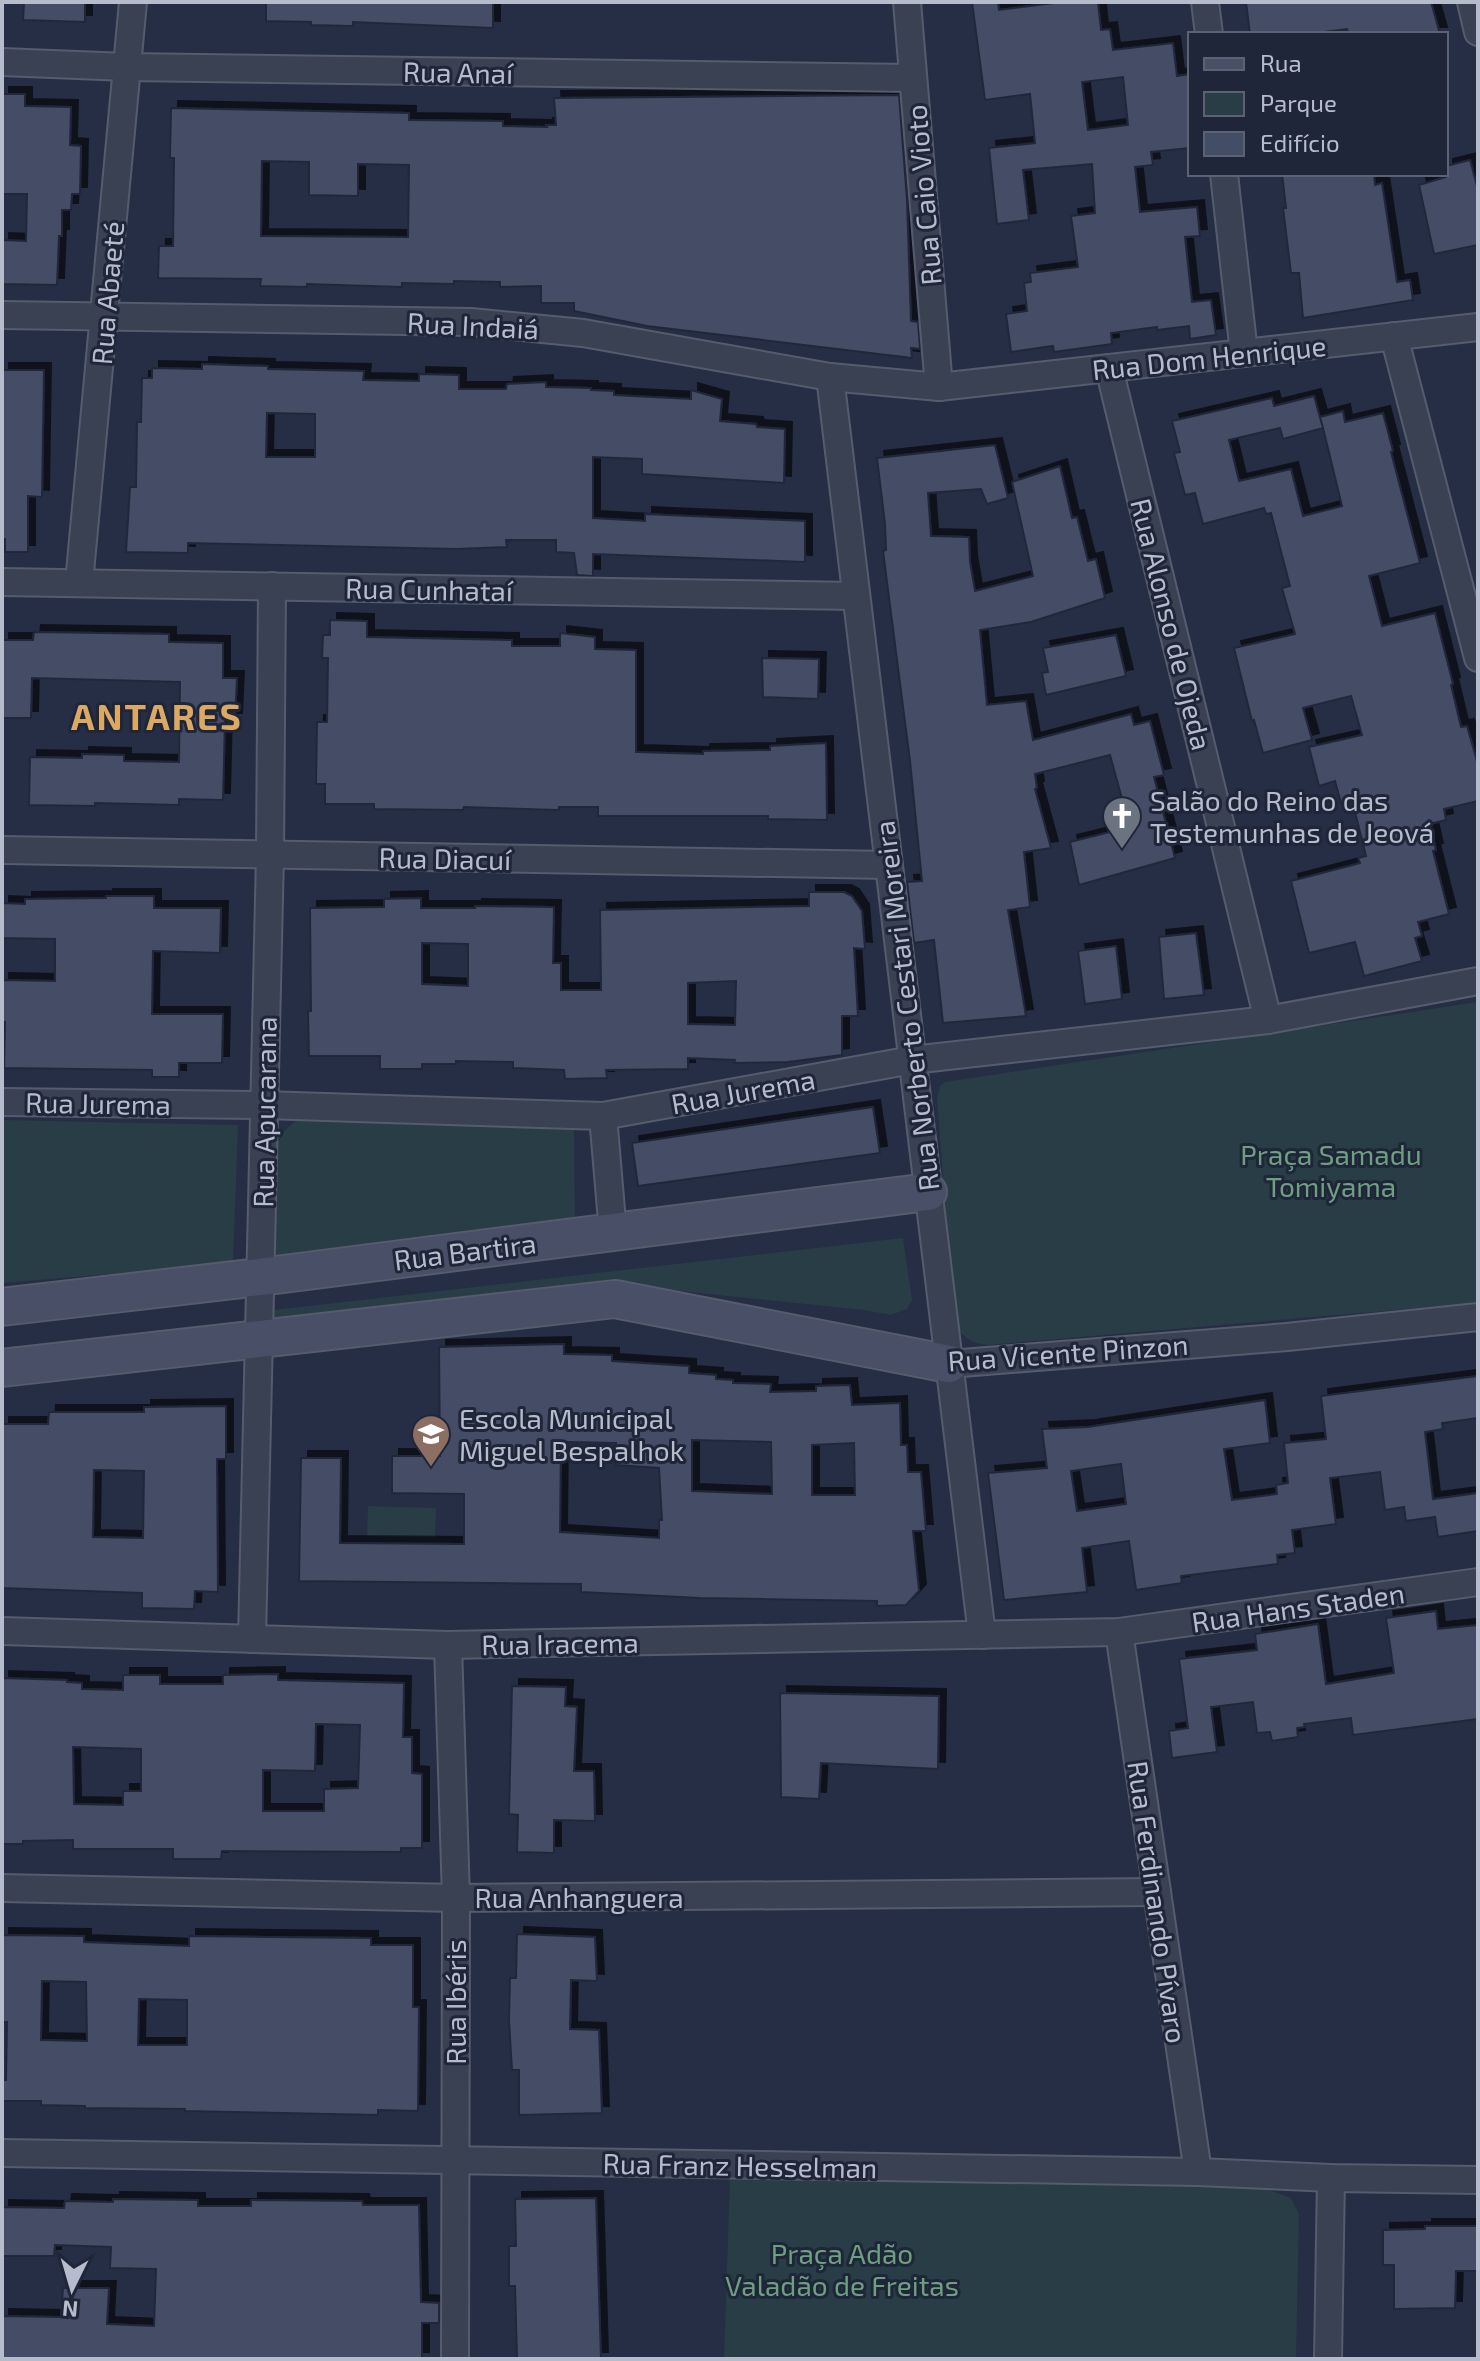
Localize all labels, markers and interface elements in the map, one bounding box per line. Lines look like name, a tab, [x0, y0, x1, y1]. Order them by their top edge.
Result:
legend	[1188, 32, 1448, 176]
text: Rua	[1260, 48, 1302, 77]
street label: Rua Anaí	[403, 54, 514, 90]
text: Parque	[1260, 88, 1337, 117]
street label: Rua Caio Vioto	[898, 103, 948, 287]
text: Edifício	[1260, 128, 1340, 157]
street label: Rua Abaeté	[84, 220, 130, 366]
street label: Rua Indaiá	[406, 305, 540, 345]
street label: Rua Dom Henrique	[1090, 328, 1328, 386]
street label: Rua Alonso de Ojeda	[1124, 495, 1220, 753]
street label: Rua Cunhataí	[345, 571, 514, 607]
district label: ANTARES	[71, 694, 243, 737]
place label: Salão do Reino das Testemunhas de Jeová	[1150, 783, 1434, 849]
church icon: Salão do Reino das Testemunhas de Jeová	[1101, 795, 1143, 850]
street label: Rua Norberto Cestari Moreira	[866, 819, 946, 1193]
street label: Rua Diacuí	[379, 840, 513, 876]
street label: Rua Apucarana	[245, 1016, 283, 1208]
street label: Rua Jurema	[668, 1062, 818, 1120]
street label: Rua Jurema	[25, 1085, 171, 1121]
park label: Praça Samadu Tomiyama	[1240, 1137, 1422, 1203]
street label: Rua Bartira	[392, 1225, 538, 1277]
street label: Rua Vicente Pinzon	[947, 1327, 1189, 1377]
place label: Escola Municipal Miguel Bespalhok	[459, 1401, 684, 1467]
school or university icon: Escola Municipal Miguel Bespalhok	[410, 1413, 452, 1468]
street label: Rua Hans Staden	[1189, 1575, 1407, 1639]
street label: Rua Iracema	[481, 1625, 639, 1661]
street label: Rua Ferdinando Pívaro	[1121, 1759, 1195, 2045]
street label: Rua Anhanguera	[474, 1880, 684, 1914]
street label: Rua Ibéris	[438, 1939, 472, 2065]
street label: Rua Franz Hesselman	[602, 2146, 878, 2184]
park label: Praça Adão Valadão de Freitas	[725, 2236, 959, 2302]
north arrow	[32, 2249, 112, 2329]
text: N	[61, 2296, 79, 2324]

